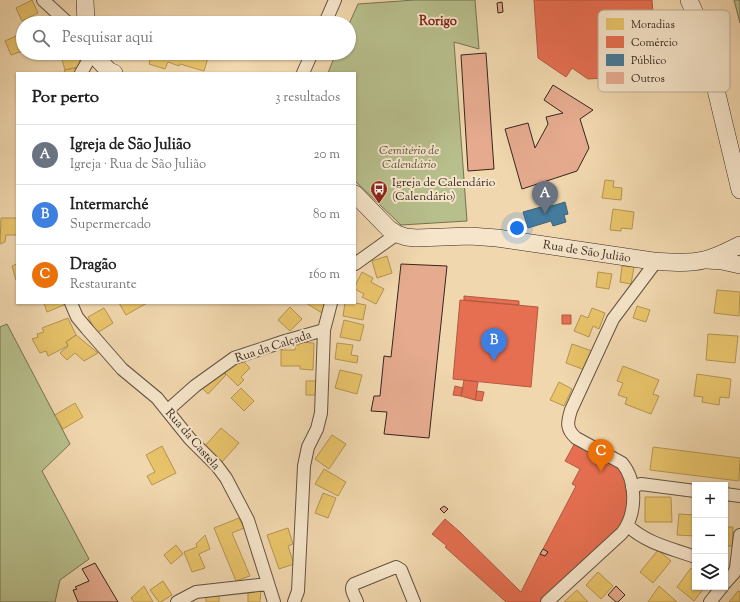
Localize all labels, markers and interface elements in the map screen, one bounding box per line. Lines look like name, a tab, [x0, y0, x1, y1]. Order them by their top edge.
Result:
legend	[598, 10, 730, 92]
district label: Rorigo	[419, 13, 457, 31]
search box	[16, 16, 356, 60]
text: Moradias	[631, 17, 675, 33]
icon: search	[30, 27, 52, 49]
text: Pesquisar aqui	[62, 28, 153, 49]
text: Comércio	[631, 35, 678, 51]
text: Público	[631, 53, 666, 69]
text: Outros	[631, 71, 665, 87]
text: Por perto	[32, 86, 99, 110]
text: 3 resultados	[275, 89, 340, 107]
text: Igreja de São Julião	[70, 135, 191, 156]
park label: Cemitério de Calendário	[379, 142, 439, 174]
text: A	[40, 146, 50, 164]
text: 20 m	[314, 146, 340, 164]
text: Igreja · Rua de São Julião	[70, 156, 206, 174]
place label: Igreja de Calendário (Calendário)	[392, 174, 496, 206]
bus stop icon: Igreja de Calendário (Calendário)	[369, 179, 389, 204]
pin: A	[532, 181, 558, 214]
text: Intermarché	[70, 195, 148, 216]
text: B	[41, 206, 49, 224]
text: 80 m	[313, 206, 340, 224]
text: Supermercado	[70, 216, 151, 234]
your location	[507, 218, 527, 238]
street label: Rua de São Julião	[542, 236, 633, 268]
text: Dragão	[70, 255, 116, 276]
text: C	[40, 266, 50, 284]
text: 160 m	[309, 266, 340, 284]
text: Restaurante	[70, 276, 137, 294]
street label: Rua da Calçada	[233, 326, 314, 368]
pin: B	[481, 328, 507, 361]
street label: Rua da Castela	[160, 405, 224, 475]
pin: C	[588, 439, 614, 472]
map controls	[692, 482, 728, 590]
button: +	[692, 482, 728, 518]
button: −	[692, 518, 728, 554]
button: layers	[692, 554, 728, 590]

